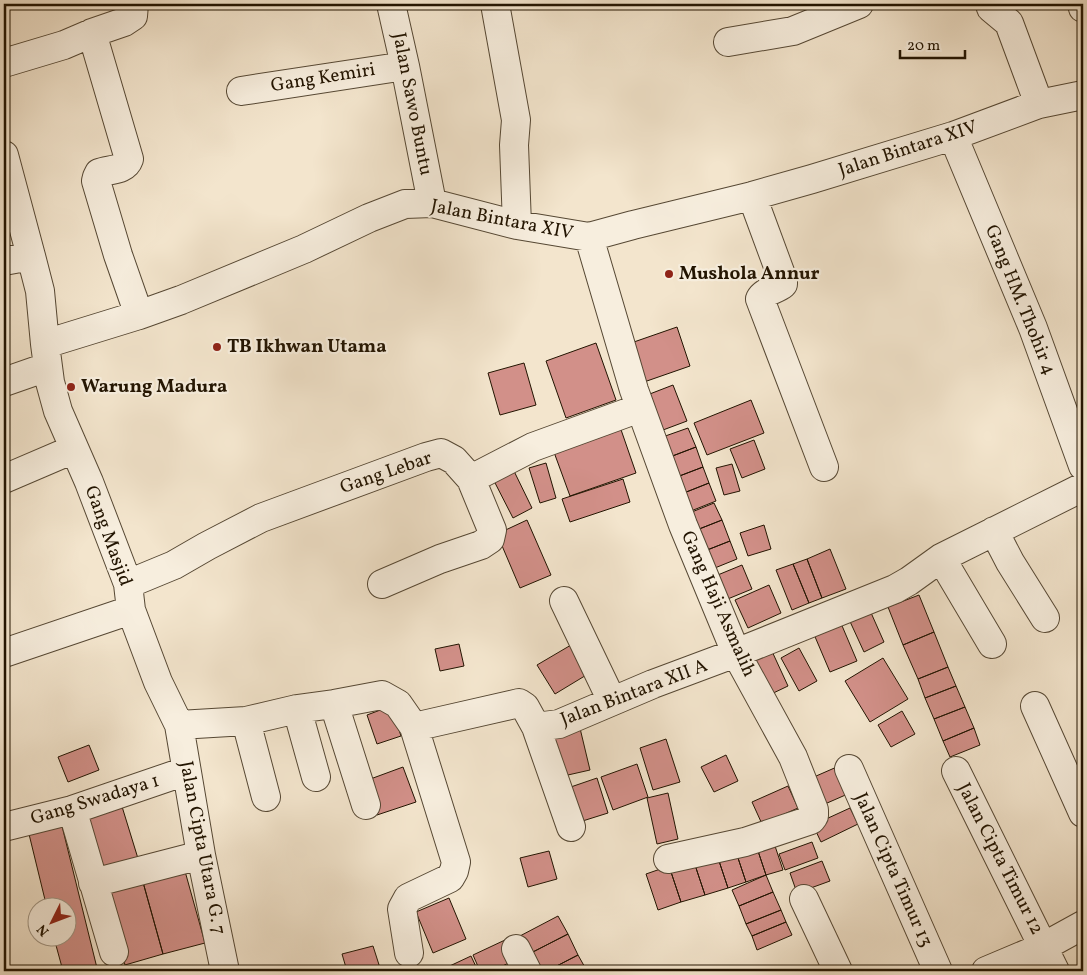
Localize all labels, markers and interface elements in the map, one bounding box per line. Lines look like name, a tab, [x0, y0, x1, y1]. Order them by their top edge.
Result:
scale bar	[900, 28, 964, 60]
street label: Jalan Sawo Buntu	[385, 30, 439, 178]
text: 20 m	[907, 36, 940, 57]
street label: Gang Kemiri	[269, 57, 377, 99]
street label: Jalan Bintara XIV	[835, 114, 981, 184]
street label: Jalan Bintara XIV	[429, 193, 575, 247]
street label: Gang HM. Thohir 4	[978, 221, 1062, 379]
place label: Mushola Annur	[679, 261, 820, 287]
marker: Mushola Annur	[663, 268, 675, 280]
place label: TB Ikhwan Utama	[227, 334, 387, 360]
marker: TB Ikhwan Utama	[211, 341, 223, 353]
place label: Warung Madura	[81, 374, 227, 400]
marker: Warung Madura	[65, 381, 77, 393]
street label: Gang Lebar	[337, 445, 435, 501]
street label: Gang Masjid	[78, 482, 138, 590]
street label: Gang Haji Asmalih	[674, 527, 762, 681]
street label: Jalan Bintara XII A	[557, 653, 711, 733]
street label: Jalan Cipta Utara G. 7	[172, 759, 232, 937]
street label: Gang Swadaya 1	[27, 768, 163, 832]
street label: Jalan Cipta Timur 12	[950, 779, 1050, 939]
street label: Jalan Cipta Timur 13	[847, 789, 939, 951]
north arrow	[28, 898, 78, 948]
text: N	[33, 920, 54, 940]

